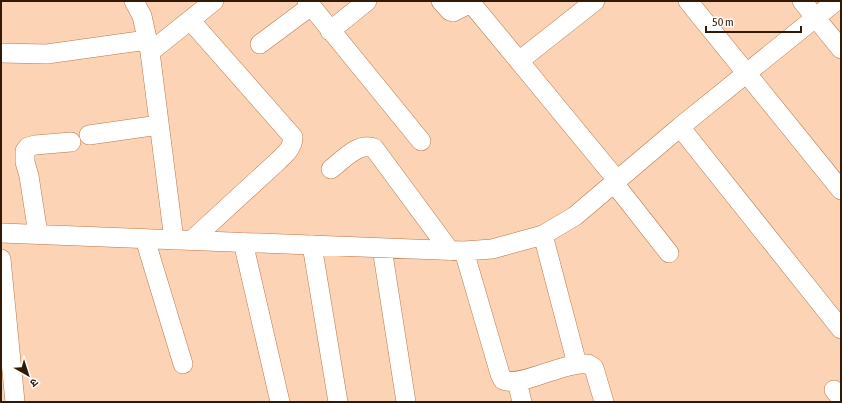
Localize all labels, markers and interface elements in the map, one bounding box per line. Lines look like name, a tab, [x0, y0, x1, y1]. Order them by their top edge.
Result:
scale bar	[706, 8, 801, 34]
text: 50 m	[712, 15, 734, 29]
north arrow	[8, 355, 48, 395]
text: उ	[28, 376, 41, 390]

